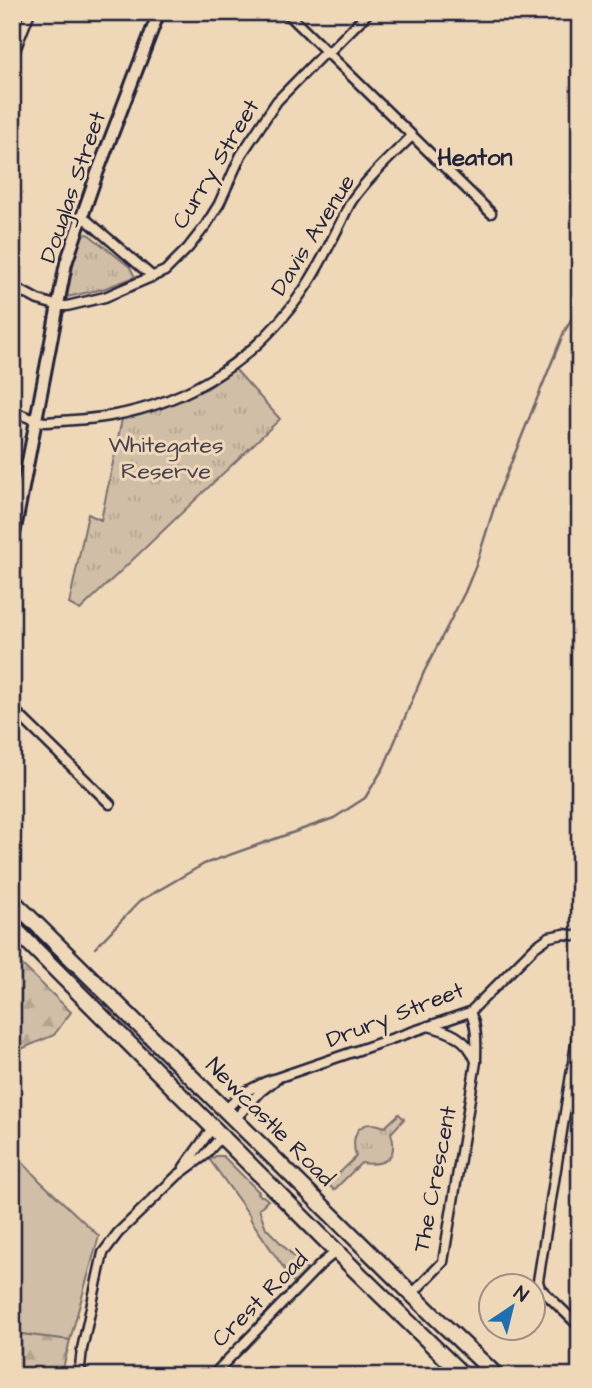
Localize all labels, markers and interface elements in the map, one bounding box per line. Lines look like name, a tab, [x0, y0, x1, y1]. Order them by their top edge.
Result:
street label: Curry Street	[165, 93, 269, 235]
street label: Douglas Street	[32, 106, 115, 267]
district label: Heaton	[438, 141, 512, 175]
street label: Davis Avenue	[263, 168, 363, 302]
park label: Whitegates Reserve	[108, 429, 224, 487]
street label: Drury Street	[322, 974, 469, 1057]
street label: Newcastle Road	[198, 1050, 342, 1194]
street label: The Crescent	[405, 1103, 465, 1255]
street label: Crest Road	[205, 1244, 315, 1354]
north arrow	[476, 1272, 546, 1342]
text: N	[508, 1280, 534, 1309]

